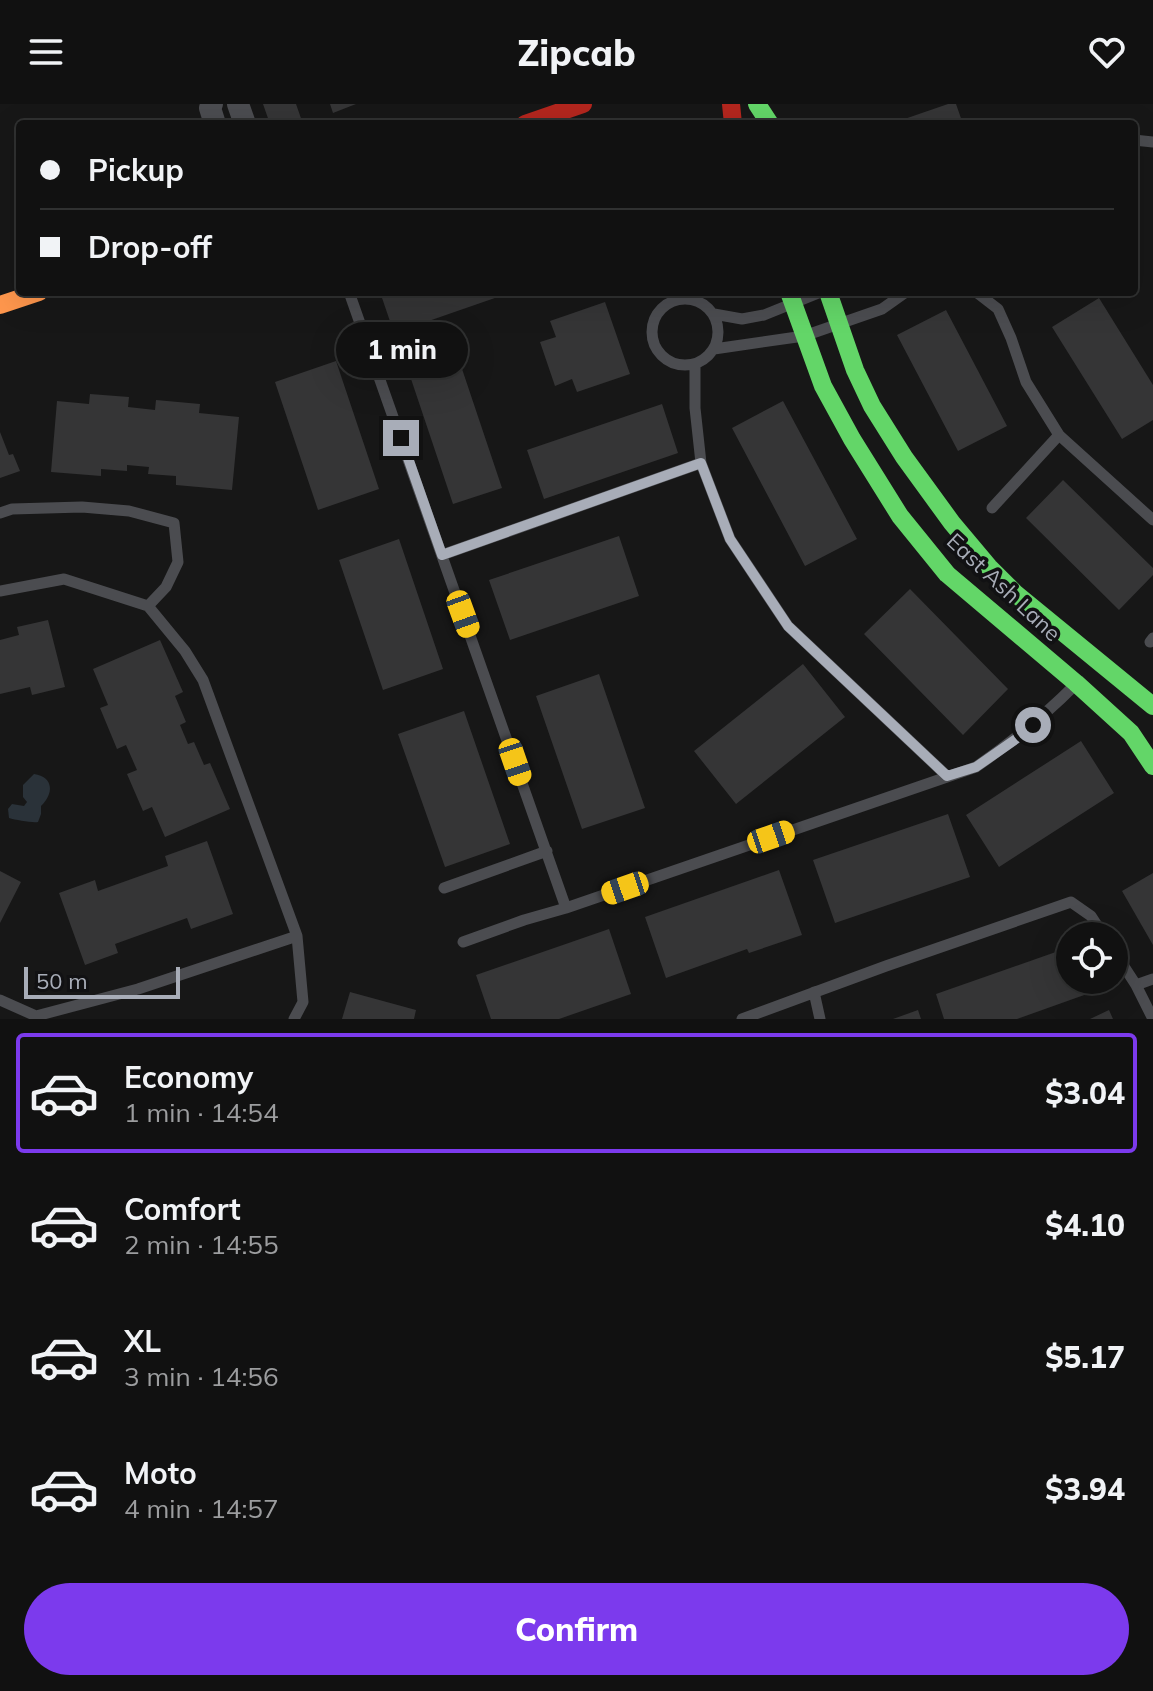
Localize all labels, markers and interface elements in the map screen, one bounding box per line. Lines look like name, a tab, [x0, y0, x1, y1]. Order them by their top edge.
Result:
icon: menu	[24, 30, 68, 74]
text: Zipcab	[517, 30, 636, 75]
icon: heart	[1085, 30, 1129, 74]
text: Pickup	[88, 151, 184, 189]
text: Drop-off	[88, 228, 212, 266]
callout: 1 min	[335, 322, 467, 378]
text: 1 min	[367, 333, 437, 366]
route end	[383, 420, 419, 456]
street label: East Ash Lane	[941, 527, 1067, 647]
car	[444, 587, 482, 641]
route start	[1015, 707, 1051, 743]
car	[496, 735, 534, 789]
car	[744, 818, 798, 856]
car	[598, 869, 652, 907]
map controls	[1056, 922, 1128, 994]
button: locate	[1056, 922, 1128, 994]
scale bar	[24, 963, 180, 999]
text: 50 m	[36, 967, 87, 995]
icon: car	[28, 1057, 100, 1129]
text: Economy	[124, 1058, 253, 1096]
text: $3.04	[1045, 1074, 1125, 1112]
text: 1 min · 14:54	[124, 1096, 279, 1129]
icon: car	[28, 1189, 100, 1261]
text: Comfort	[124, 1190, 241, 1228]
text: $4.10	[1045, 1206, 1125, 1244]
text: 2 min · 14:55	[124, 1228, 279, 1261]
icon: car	[28, 1321, 100, 1393]
text: XL	[124, 1322, 161, 1360]
text: $5.17	[1045, 1338, 1125, 1376]
text: 3 min · 14:56	[124, 1360, 279, 1393]
icon: car	[28, 1453, 100, 1525]
text: Moto	[124, 1454, 197, 1492]
text: $3.94	[1045, 1470, 1125, 1508]
text: 4 min · 14:57	[124, 1492, 279, 1525]
button: Confirm	[24, 1583, 1129, 1675]

